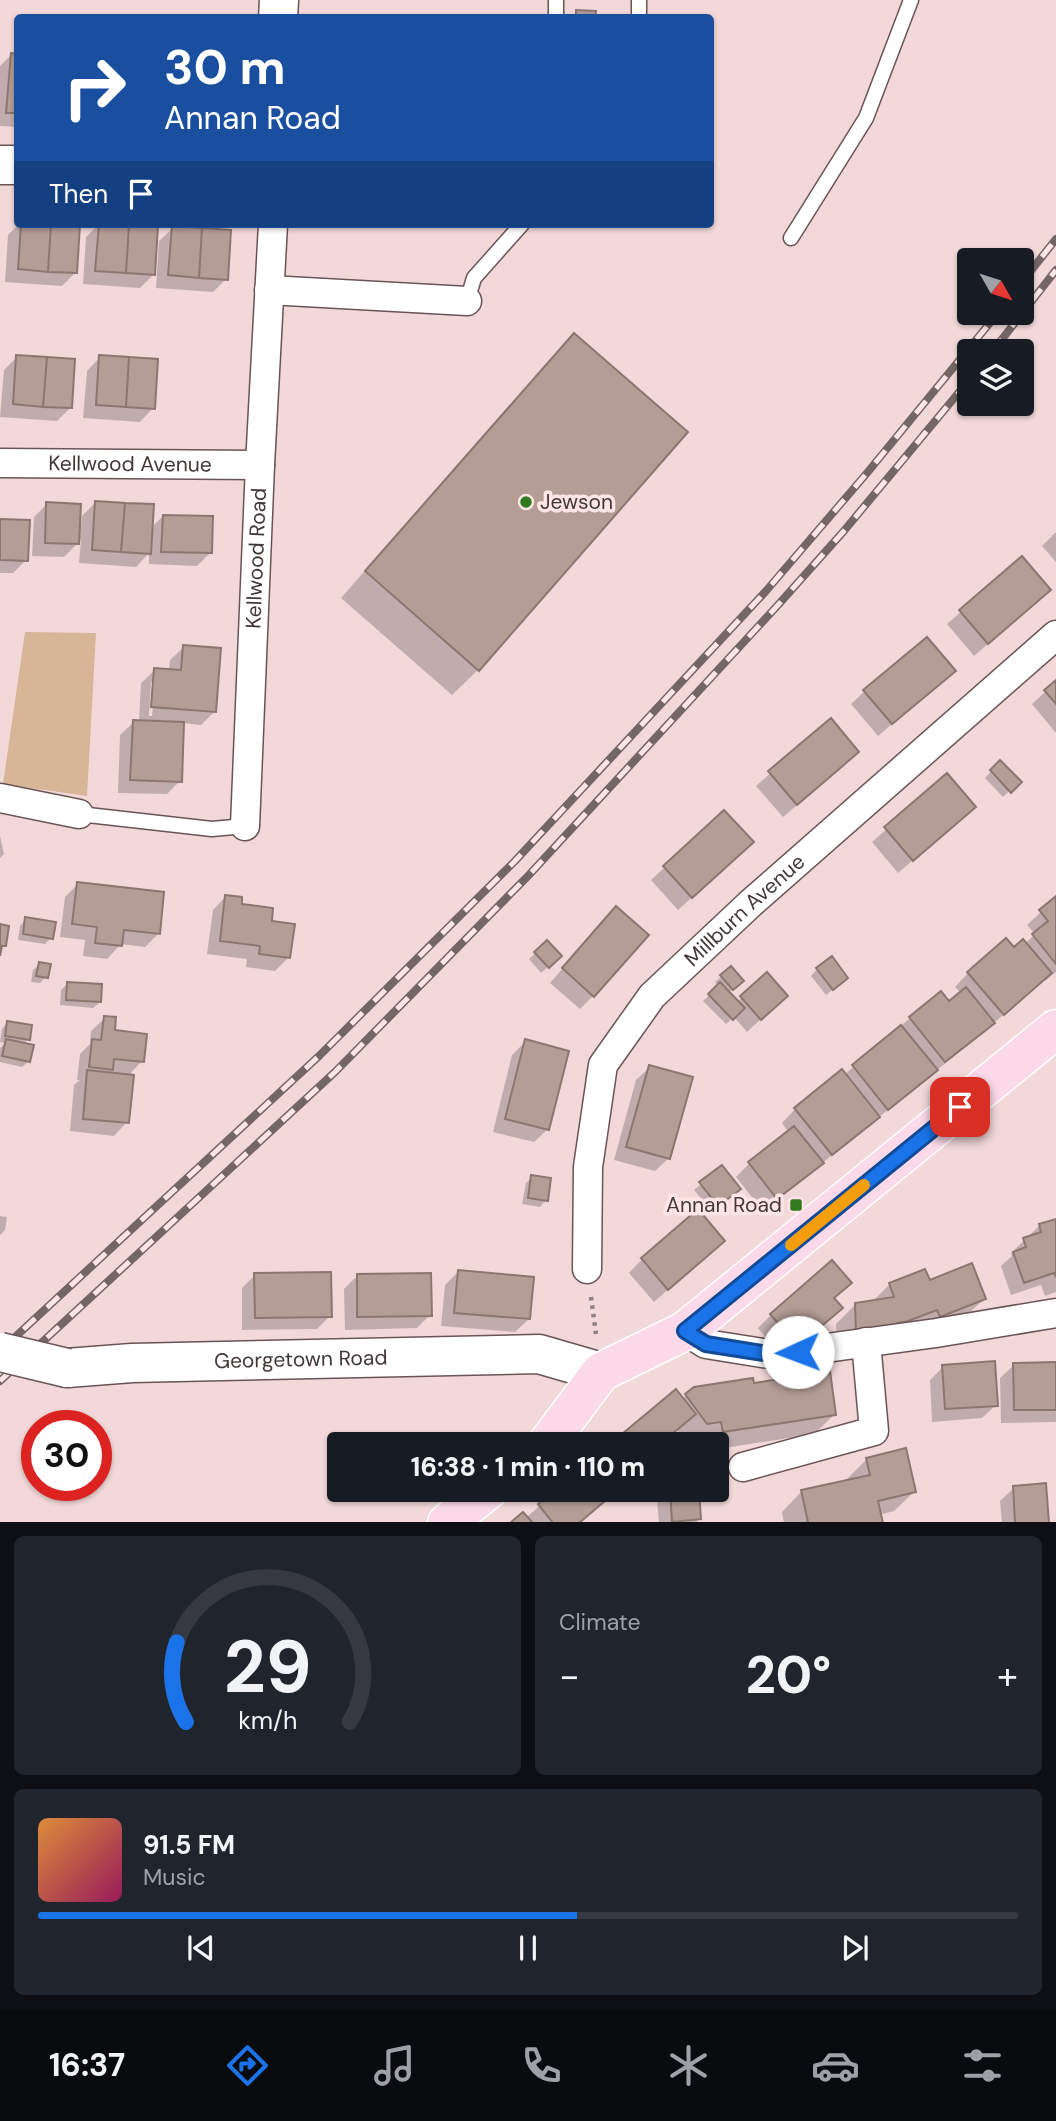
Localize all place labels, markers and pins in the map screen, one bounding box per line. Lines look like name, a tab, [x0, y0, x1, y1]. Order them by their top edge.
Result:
place label: Jewson	[540, 488, 613, 516]
marker: Jewson	[518, 494, 534, 510]
pin	[930, 1077, 990, 1137]
place label: Annan Road	[666, 1191, 782, 1219]
marker: Annan Road	[788, 1197, 804, 1213]

